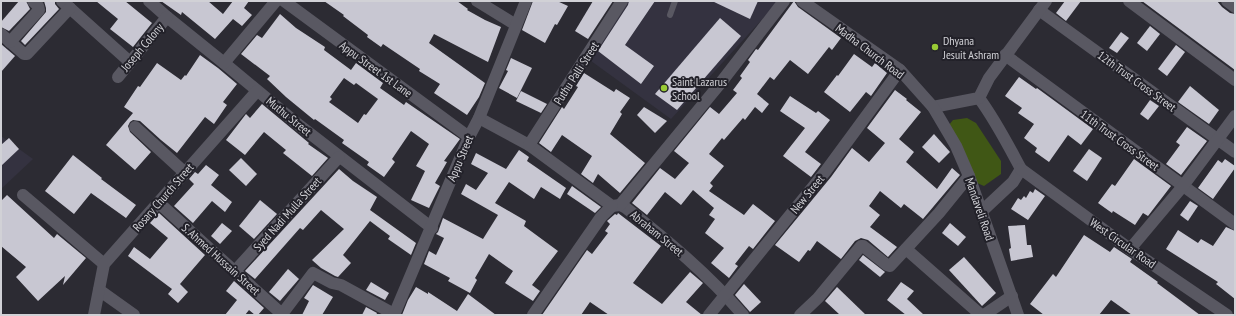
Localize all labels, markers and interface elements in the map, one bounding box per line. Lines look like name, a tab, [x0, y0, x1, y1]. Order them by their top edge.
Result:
street label: Joseph Colony	[117, 20, 167, 75]
street label: Madha Church Road	[833, 20, 907, 82]
place label: Dhyana Jesuit Ashram	[942, 33, 999, 62]
street label: Appu Street 1st Lane	[337, 38, 415, 100]
street label: Puthu Palli Street	[550, 38, 602, 107]
marker: Dhyana Jesuit Ashram	[930, 42, 940, 52]
street label: 12th Trust Cross Street	[1095, 47, 1180, 115]
place label: Saint Lazarus School	[672, 74, 727, 103]
marker: Saint Lazarus School	[659, 83, 669, 93]
street label: Muthu Street	[263, 93, 315, 139]
street label: 11th Trust Cross Street	[1078, 106, 1163, 174]
street label: Appu Street	[444, 132, 477, 183]
street label: Rosary Church Street	[129, 159, 197, 234]
street label: New Street	[787, 171, 828, 216]
street label: Syed Nadi Mulla Street	[250, 173, 325, 254]
street label: Mandaveli Road	[962, 175, 998, 243]
street label: Abraham Street	[627, 207, 687, 259]
street label: West Circular Road	[1087, 215, 1159, 271]
street label: S. Ahmed Hussain Street	[179, 220, 264, 298]

